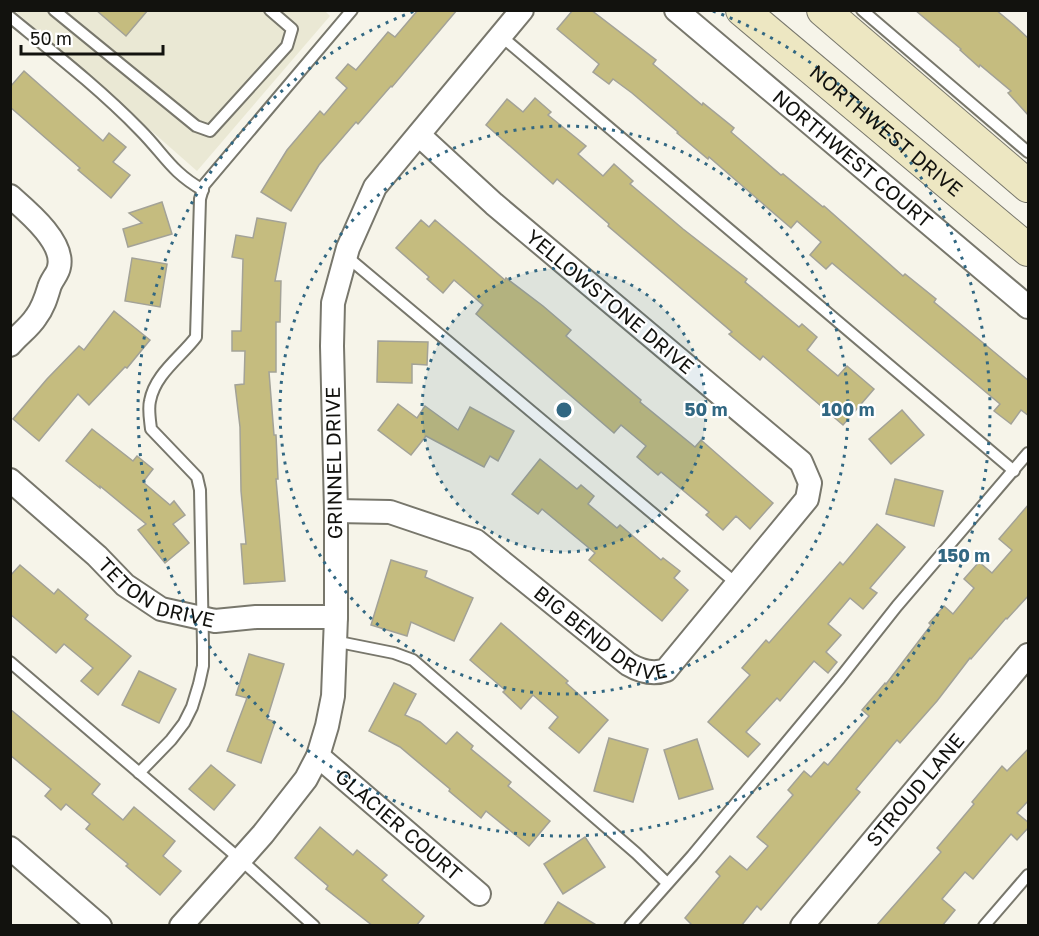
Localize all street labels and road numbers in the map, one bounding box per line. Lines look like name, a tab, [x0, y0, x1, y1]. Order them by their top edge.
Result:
street label: NORTHWEST DRIVE	[805, 59, 968, 201]
street label: NORTHWEST COURT	[769, 84, 938, 232]
street label: YELLOWSTONE DRIVE	[522, 224, 700, 379]
street label: GRINNEL DRIVE	[320, 387, 346, 539]
street label: TETON DRIVE	[94, 552, 217, 632]
street label: BIG BEND DRIVE	[530, 580, 669, 684]
street label: STROUD LANE	[861, 728, 969, 851]
street label: GLACIER COURT	[331, 763, 467, 885]

